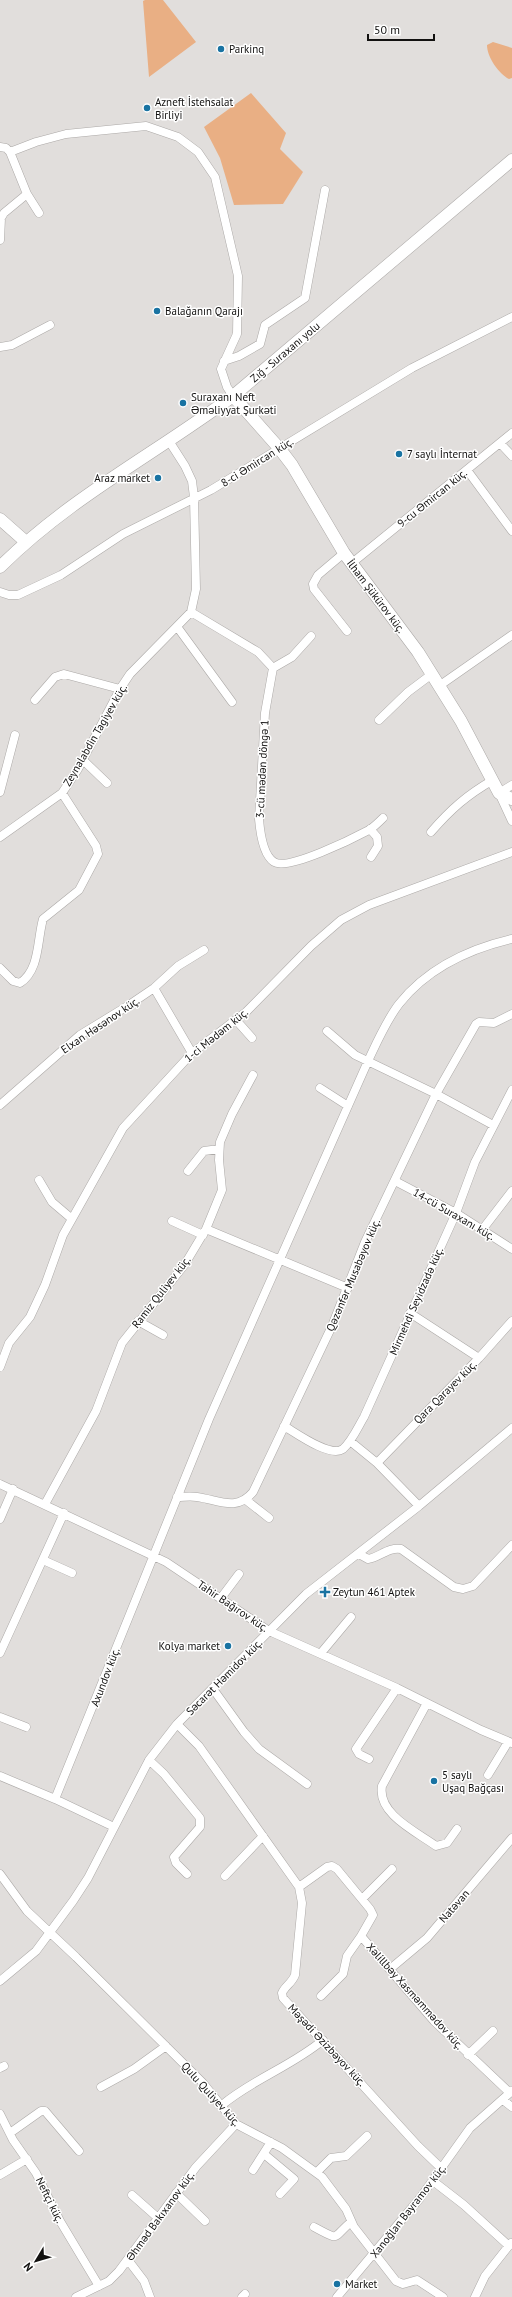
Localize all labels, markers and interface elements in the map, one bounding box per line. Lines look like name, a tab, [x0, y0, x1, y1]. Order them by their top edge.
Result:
scale bar	[368, 16, 434, 42]
text: 50 m	[374, 22, 400, 37]
place label: Parkinq	[229, 42, 264, 56]
marker: Parkinq	[216, 44, 226, 54]
place label: Azneft İstehsalat Birliyi	[155, 95, 234, 122]
marker: Azneft İstehsalat Birliyi	[142, 103, 152, 113]
place label: Balağanın Qarajı	[165, 304, 243, 318]
marker: Balağanın Qarajı	[152, 306, 162, 316]
street label: Zığ - Suraxanı yolu	[247, 319, 323, 385]
place label: Suraxanı Neft Əməliyyat Şurkəti	[191, 390, 277, 417]
marker: Suraxanı Neft Əməliyyat Şurkəti	[178, 398, 188, 408]
street label: 8-ci Əmircan küç.	[218, 434, 296, 490]
place label: 7 saylı İnternat	[407, 447, 477, 461]
marker: 7 saylı İnternat	[394, 449, 404, 459]
street label: 9-cu Əmircan küç.	[394, 466, 470, 530]
place label: Araz market	[94, 471, 150, 485]
marker: Araz market	[153, 473, 163, 483]
street label: İlham Şükürov küç.	[344, 556, 408, 636]
street label: Zeynalabdin Tagiyev küç.	[60, 682, 130, 788]
street label: 3-cü mədən döngə 1	[252, 719, 272, 819]
street label: Elxan Həsənov küç.	[58, 994, 142, 1056]
street label: 1-ci Mədəm küç.	[181, 1005, 251, 1065]
street label: 14-cü Suraxanı küç.	[411, 1185, 497, 1243]
street label: Qəzənfər Musabəyov küç.	[323, 1217, 383, 1333]
street label: Mirmehdi Seyidzadə küç.	[386, 1245, 446, 1357]
street label: Ramiz Quliyev küç.	[129, 1253, 193, 1331]
street label: Qara Qarayev küç.	[410, 1357, 480, 1427]
street label: Tahir Bağırov küç.	[195, 1577, 271, 1635]
place label: Zeytun 461 Aptek	[333, 1585, 416, 1599]
marker: Zeytun 461 Aptek	[320, 1587, 330, 1597]
street label: Səcarət Həmidov küç.	[183, 1636, 265, 1718]
place label: Kolya market	[159, 1639, 220, 1653]
marker: Kolya market	[223, 1641, 233, 1651]
street label: Axundov küç.	[87, 1646, 123, 1708]
place label: 5 saylı Uşaq Bağçası	[442, 1768, 504, 1795]
marker: 5 saylı Uşaq Bağçası	[429, 1776, 439, 1786]
street label: Natəvan	[436, 1887, 472, 1925]
street label: Xəlillbəy Xasməmmədov küç.	[363, 1940, 467, 2052]
street label: Məşədi Əzizbəyov küç.	[285, 2001, 369, 2089]
street label: Qulu Quliyev küç.	[178, 2059, 244, 2129]
street label: Xanoğlan Bayramov küç.	[367, 2162, 449, 2260]
street label: Əhməd Bakıxanov küç.	[123, 2168, 197, 2264]
street label: Neftçi küç.	[33, 2175, 67, 2225]
north arrow	[16, 2241, 56, 2281]
text: N	[20, 2260, 36, 2274]
place label: Market	[345, 2277, 378, 2291]
marker: Market	[332, 2279, 342, 2289]

